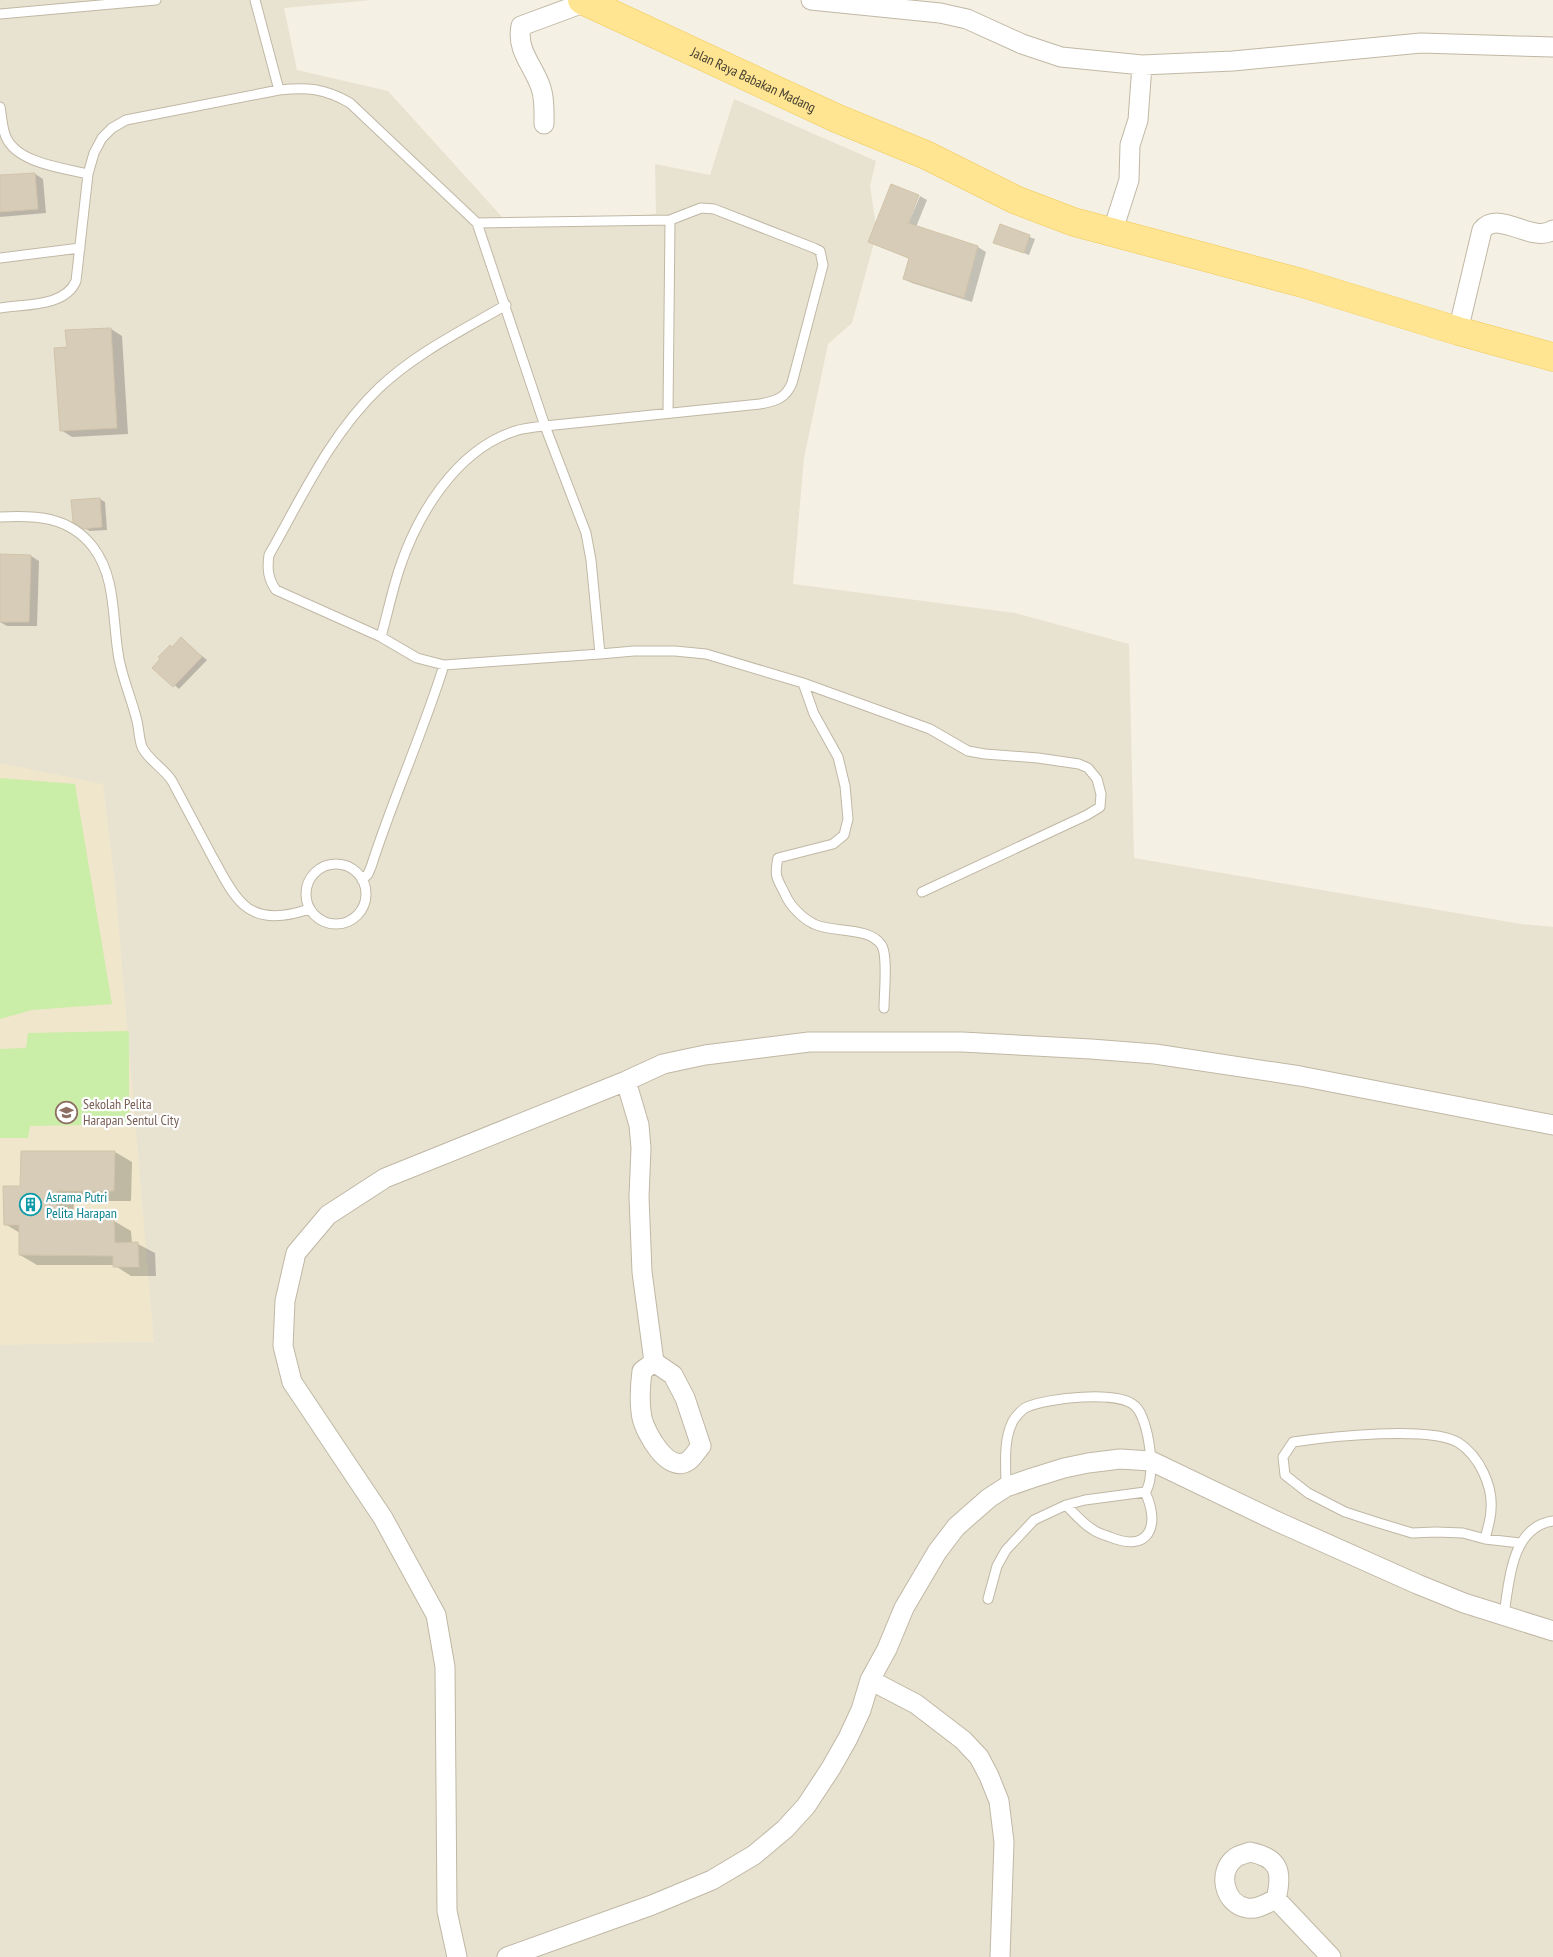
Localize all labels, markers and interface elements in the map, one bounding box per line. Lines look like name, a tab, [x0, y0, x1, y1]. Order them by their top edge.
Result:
street label: Jalan Raya Babakan Madang	[687, 42, 819, 116]
place label: Sekolah Pelita Harapan Sentul City	[83, 1095, 180, 1129]
school or university icon: Sekolah Pelita Harapan Sentul City	[55, 1100, 79, 1124]
place label: Asrama Putri Pelita Harapan	[46, 1188, 117, 1222]
building icon: Asrama Putri Pelita Harapan	[18, 1193, 42, 1217]

